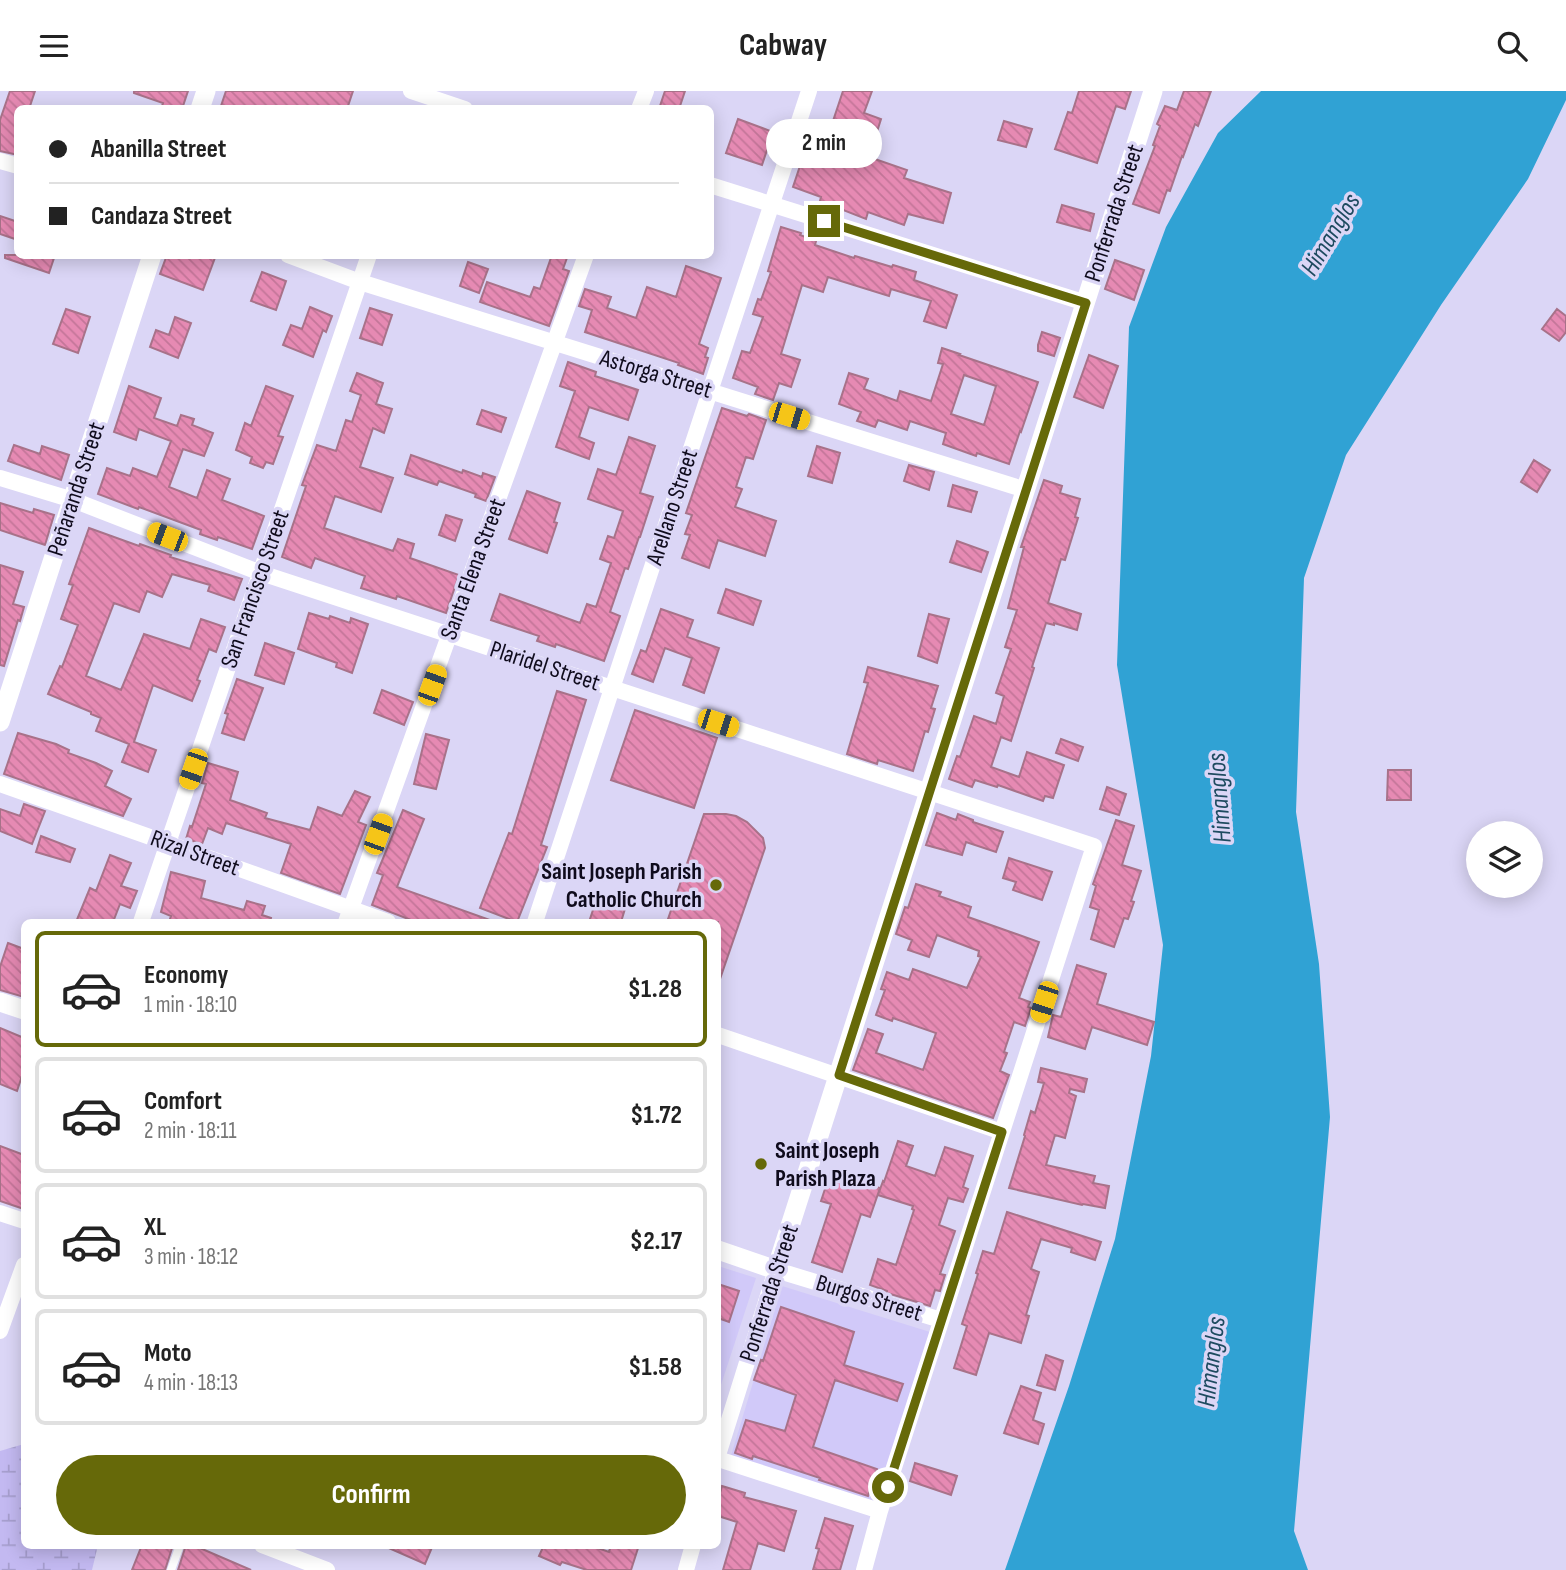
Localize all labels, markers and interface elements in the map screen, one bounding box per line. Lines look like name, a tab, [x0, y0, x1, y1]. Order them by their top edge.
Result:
text: Cabway	[739, 26, 827, 65]
icon: menu	[35, 27, 73, 65]
icon: search	[1493, 27, 1531, 65]
callout: 2 min	[766, 120, 882, 169]
text: 2 min	[802, 129, 846, 157]
text: Abanilla Street	[91, 134, 226, 165]
street label: Ponferrada Street	[1078, 141, 1150, 285]
water label: Himanglos	[1294, 188, 1368, 282]
text: Candaza Street	[91, 201, 232, 232]
route end	[808, 205, 840, 237]
street label: Astorga Street	[596, 343, 715, 405]
car	[766, 400, 813, 432]
street label: Peñaranda Street	[41, 418, 111, 560]
street label: Arellano Street	[639, 446, 704, 569]
street label: Santa Elena Street	[434, 494, 512, 644]
street label: San Francisco Street	[214, 506, 296, 672]
car	[144, 520, 191, 554]
street label: Plaridel Street	[486, 635, 604, 697]
car	[415, 662, 450, 708]
car	[695, 707, 742, 739]
car	[177, 746, 210, 792]
water label: Himanglos	[1201, 752, 1239, 844]
car	[361, 811, 396, 857]
map controls	[1466, 821, 1543, 898]
button: layers	[1466, 821, 1543, 898]
street label: Rizal Street	[147, 824, 243, 882]
place label: Saint Joseph Parish Catholic Church	[541, 857, 702, 914]
marker: Saint Joseph Parish Catholic Church	[708, 877, 724, 893]
icon: car	[60, 958, 123, 1021]
text: Economy	[144, 960, 228, 991]
text: $1.28	[628, 974, 682, 1005]
car	[1028, 979, 1061, 1025]
text: 1 min · 18:10	[144, 991, 237, 1019]
icon: car	[60, 1084, 123, 1147]
text: Comfort	[144, 1086, 222, 1117]
text: $1.72	[630, 1100, 682, 1131]
text: 2 min · 18:11	[144, 1117, 236, 1145]
place label: Saint Joseph Parish Plaza	[775, 1136, 879, 1193]
marker: Saint Joseph Parish Plaza	[753, 1156, 769, 1172]
icon: car	[60, 1210, 123, 1273]
text: XL	[144, 1212, 166, 1243]
street label: Ponferrada Street	[733, 1221, 805, 1365]
text: $2.17	[630, 1226, 682, 1257]
text: 3 min · 18:12	[144, 1243, 238, 1271]
street label: Burgos Street	[812, 1268, 926, 1328]
water label: Himanglos	[1191, 1315, 1233, 1409]
icon: car	[60, 1336, 123, 1399]
text: Moto	[144, 1338, 192, 1369]
text: $1.58	[628, 1352, 682, 1383]
text: 4 min · 18:13	[144, 1369, 238, 1397]
button: Confirm	[56, 1455, 686, 1535]
route start	[872, 1471, 904, 1503]

